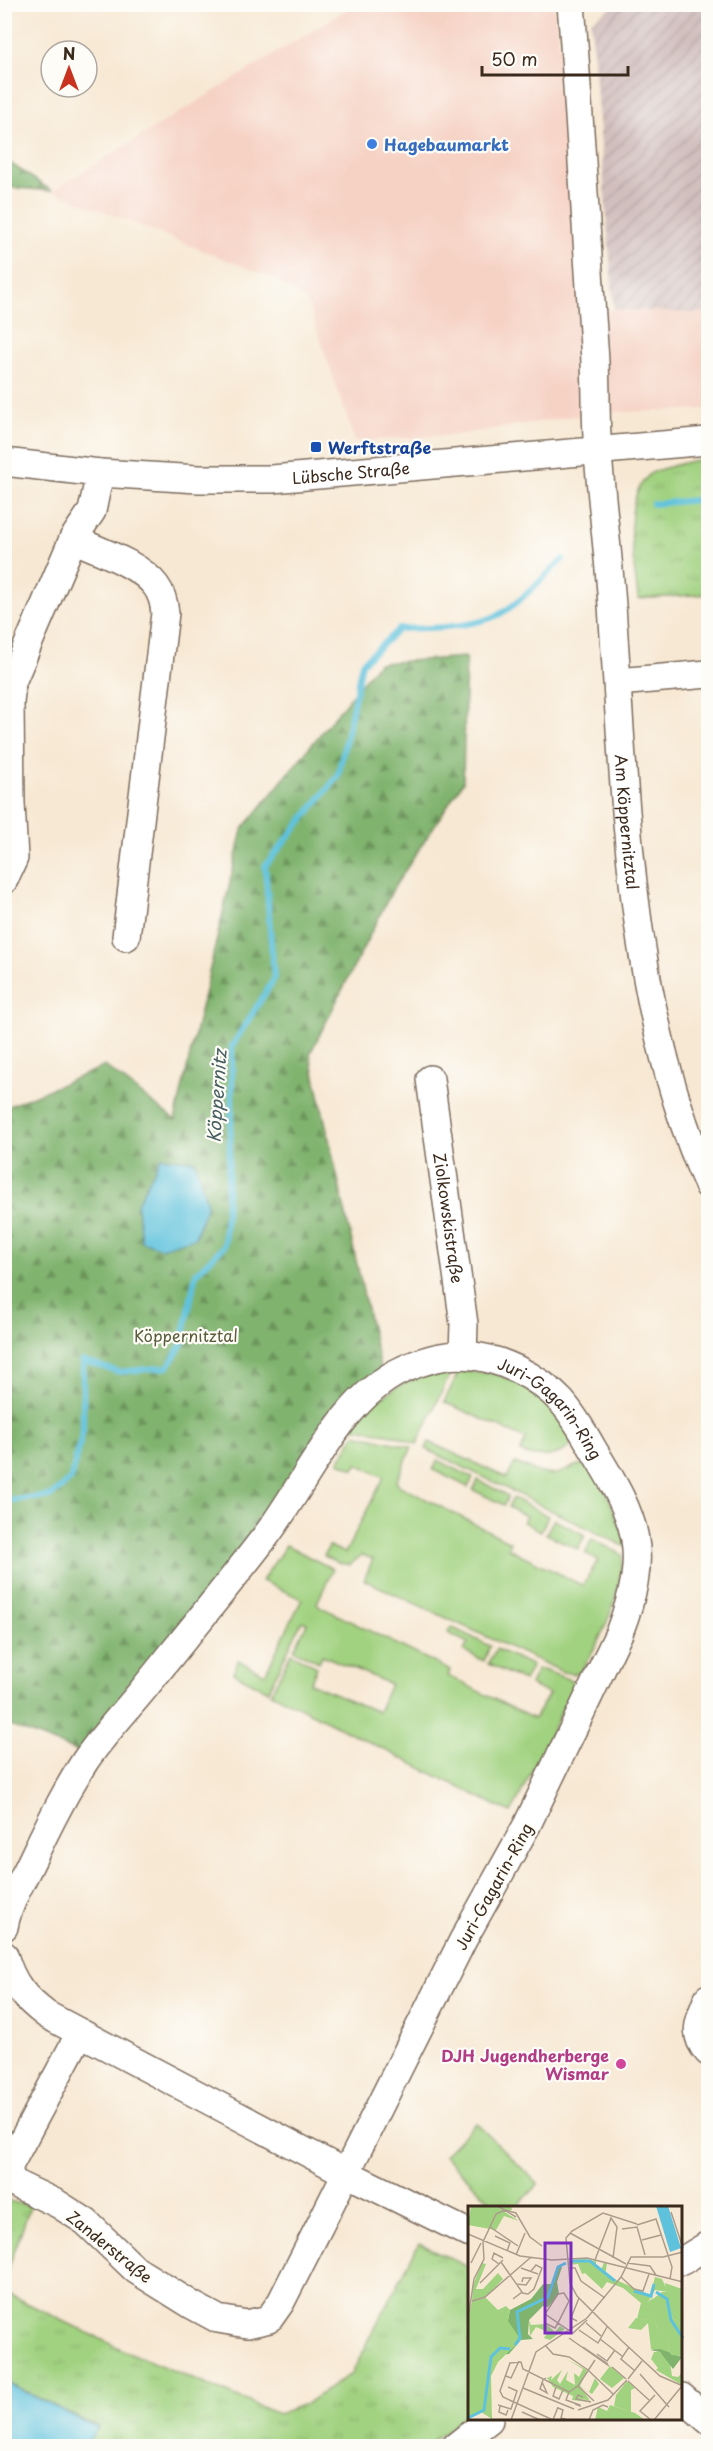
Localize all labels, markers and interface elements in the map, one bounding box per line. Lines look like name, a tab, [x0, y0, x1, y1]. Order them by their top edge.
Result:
north arrow	[39, 39, 99, 99]
scale bar	[482, 39, 628, 77]
text: N	[63, 41, 75, 65]
text: 50 m	[491, 45, 538, 72]
place label: Hagebaumarkt	[384, 132, 509, 156]
marker: Hagebaumarkt	[365, 137, 379, 151]
place label: Werftstraße	[328, 435, 431, 459]
marker: Werftstraße	[309, 440, 323, 454]
street label: Lübsche Straße	[291, 455, 411, 489]
street label: Am Köppernitztal	[610, 753, 646, 891]
water label: Köppernitz	[199, 1046, 233, 1143]
street label: Ziolkowskistraße	[428, 1151, 470, 1284]
park label: Köppernitztal	[134, 1323, 238, 1347]
street label: Juri-Gagarin-Ring	[495, 1351, 608, 1464]
street label: Juri-Gagarin-Ring	[448, 1818, 538, 1954]
place label: DJH Jugendherberge Wismar	[441, 2043, 610, 2085]
marker: DJH Jugendherberge Wismar	[614, 2057, 628, 2071]
street label: Zanderstraße	[62, 2204, 158, 2288]
inset map	[468, 2206, 683, 2421]

